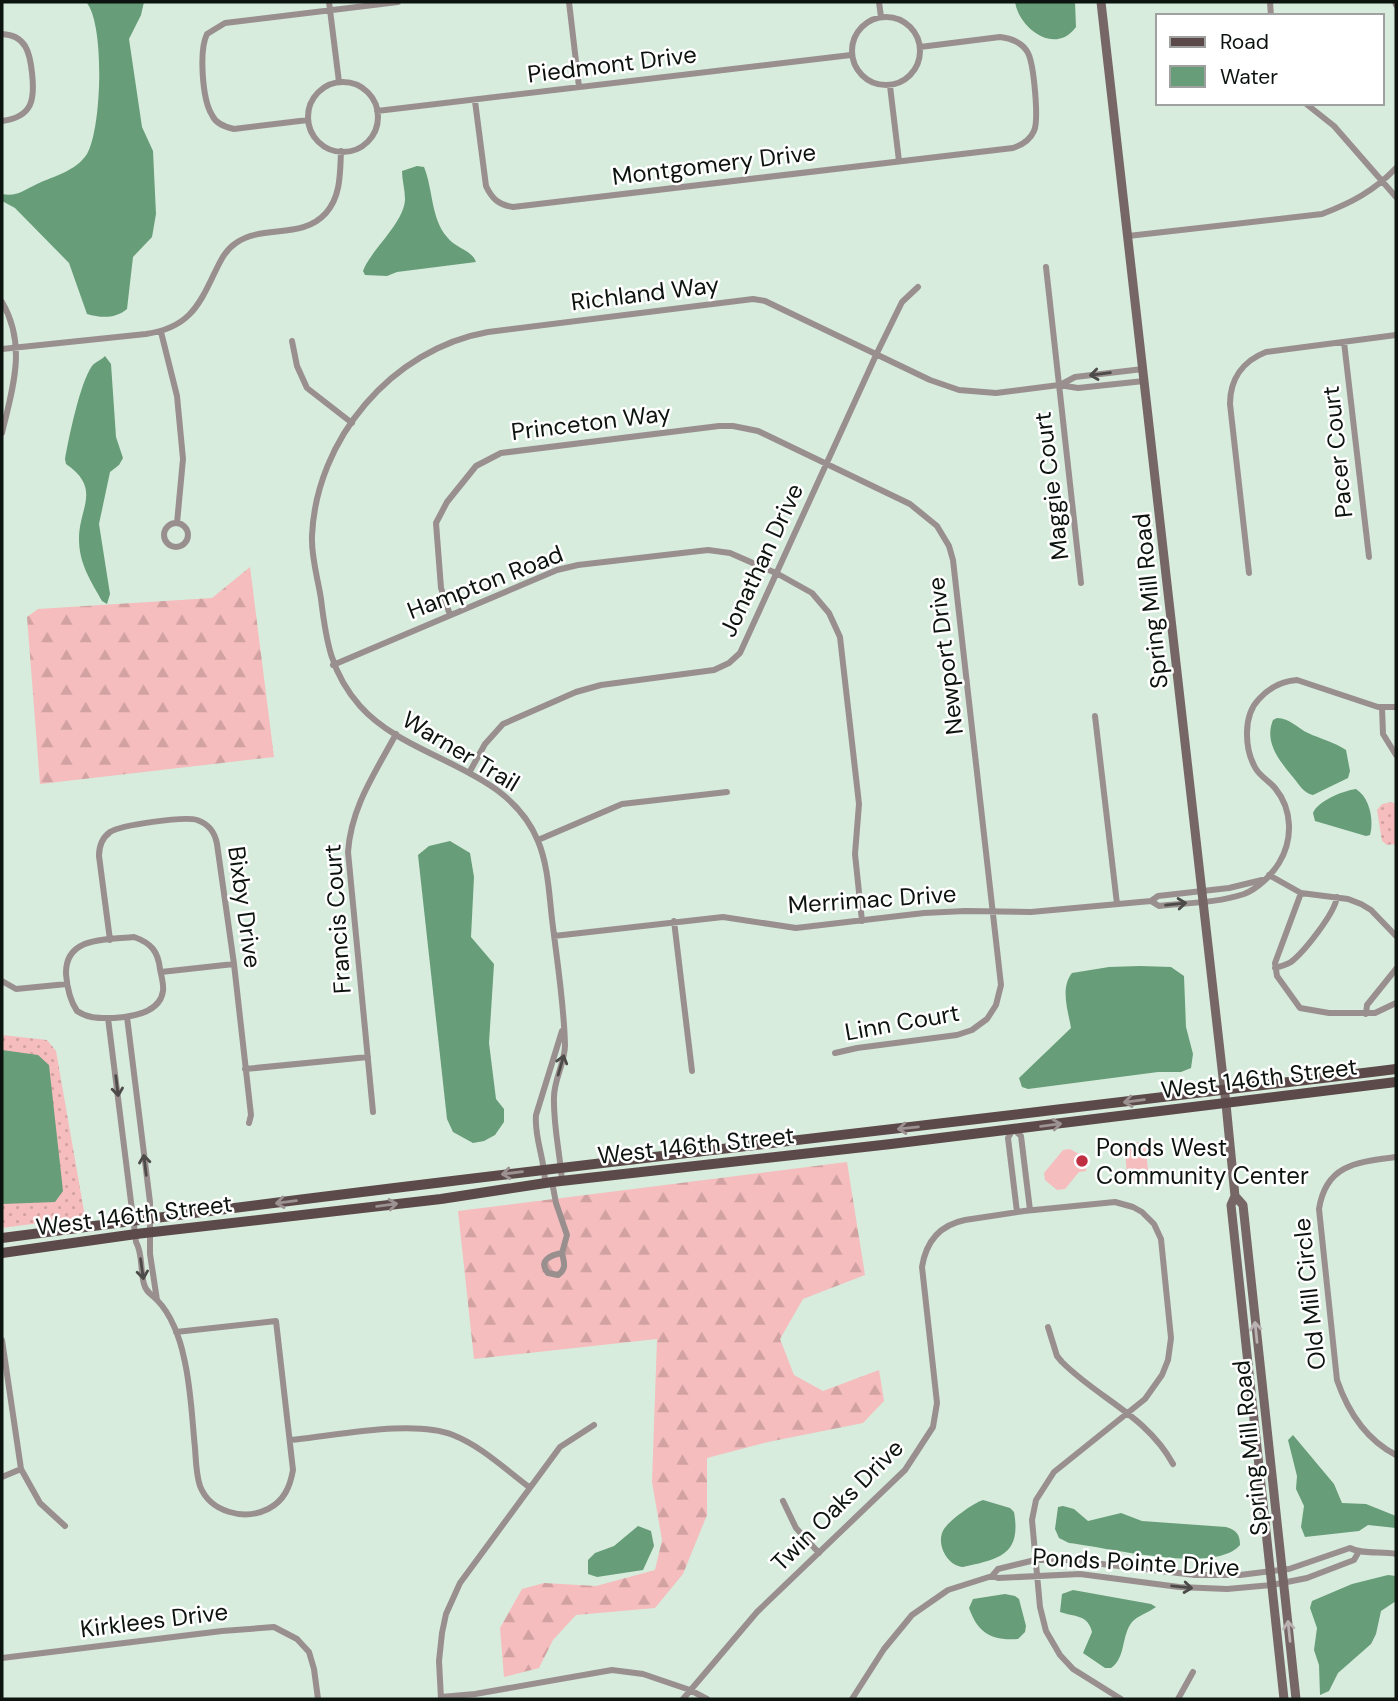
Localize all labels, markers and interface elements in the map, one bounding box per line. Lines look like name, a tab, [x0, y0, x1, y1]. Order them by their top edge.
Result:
legend	[1156, 14, 1384, 105]
text: Road	[1220, 28, 1269, 56]
street label: Piedmont Drive	[526, 38, 698, 90]
text: Water	[1220, 63, 1278, 91]
street label: Montgomery Drive	[610, 136, 818, 192]
street label: Richland Way	[569, 269, 721, 317]
one-way arrow	[1089, 367, 1112, 380]
street label: Pacer Court	[1315, 384, 1359, 520]
street label: Princeton Way	[509, 397, 673, 447]
street label: Maggie Court	[1027, 410, 1075, 562]
street label: Jonathan Drive	[712, 478, 810, 642]
street label: Spring Mill Road	[1125, 512, 1175, 690]
street label: Hampton Road	[403, 538, 567, 626]
street label: Newport Drive	[920, 575, 970, 737]
street label: Warner Trail	[397, 704, 525, 798]
street label: Francis Court	[316, 843, 358, 995]
street label: Bixby Drive	[221, 844, 269, 970]
street label: Merrimac Drive	[787, 878, 957, 920]
one-way arrow	[1164, 897, 1187, 910]
street label: Linn Court	[842, 997, 962, 1047]
street label: West 146th Street	[1159, 1051, 1359, 1105]
one-way arrow	[555, 1054, 568, 1076]
one-way arrow	[111, 1074, 124, 1097]
one-way arrow	[1123, 1095, 1146, 1108]
one-way arrow	[1039, 1118, 1062, 1131]
street label: West 146th Street	[596, 1119, 796, 1171]
one-way arrow	[897, 1122, 920, 1135]
place label: Ponds West Community Center	[1096, 1132, 1309, 1191]
marker: Ponds West Community Center	[1074, 1153, 1090, 1169]
one-way arrow	[138, 1154, 151, 1177]
one-way arrow	[501, 1167, 523, 1180]
street label: West 146th Street	[34, 1188, 234, 1242]
one-way arrow	[275, 1195, 298, 1208]
one-way arrow	[375, 1199, 398, 1212]
street label: Old Mill Circle	[1286, 1217, 1332, 1371]
one-way arrow	[135, 1258, 148, 1280]
one-way arrow	[1250, 1321, 1263, 1344]
street label: Spring Mill Road	[1225, 1359, 1275, 1537]
street label: Twin Oaks Drive	[764, 1432, 910, 1578]
street label: Ponds Pointe Drive	[1032, 1541, 1240, 1583]
one-way arrow	[1170, 1581, 1192, 1594]
street label: Kirklees Drive	[78, 1596, 230, 1644]
one-way arrow	[1282, 1621, 1295, 1643]

